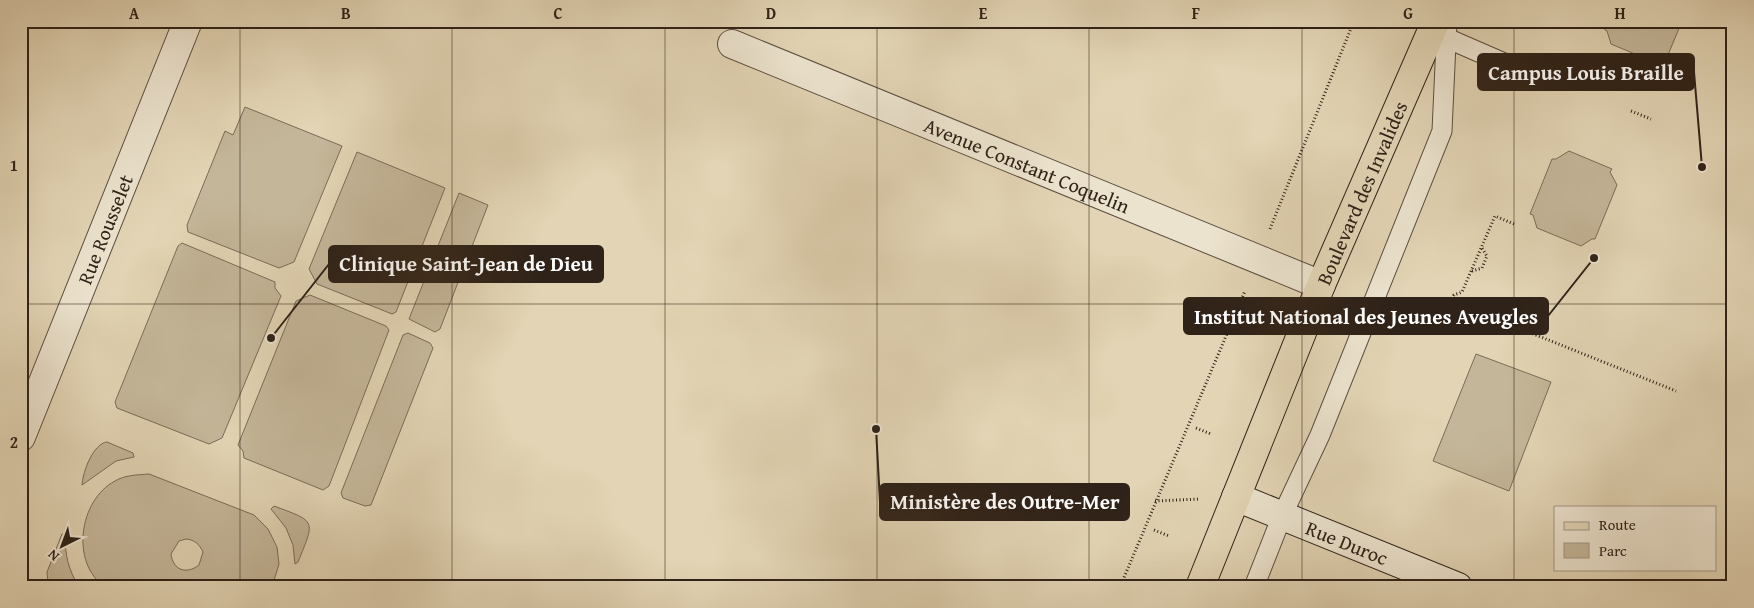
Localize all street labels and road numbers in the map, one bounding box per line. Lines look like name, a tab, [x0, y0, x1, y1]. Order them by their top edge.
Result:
street label: Boulevard des Invalides	[1308, 96, 1414, 289]
street label: Avenue Constant Coquelin	[920, 110, 1134, 220]
street label: Rue Rousselet	[69, 170, 140, 288]
street label: Rue Duroc	[1302, 512, 1393, 572]

